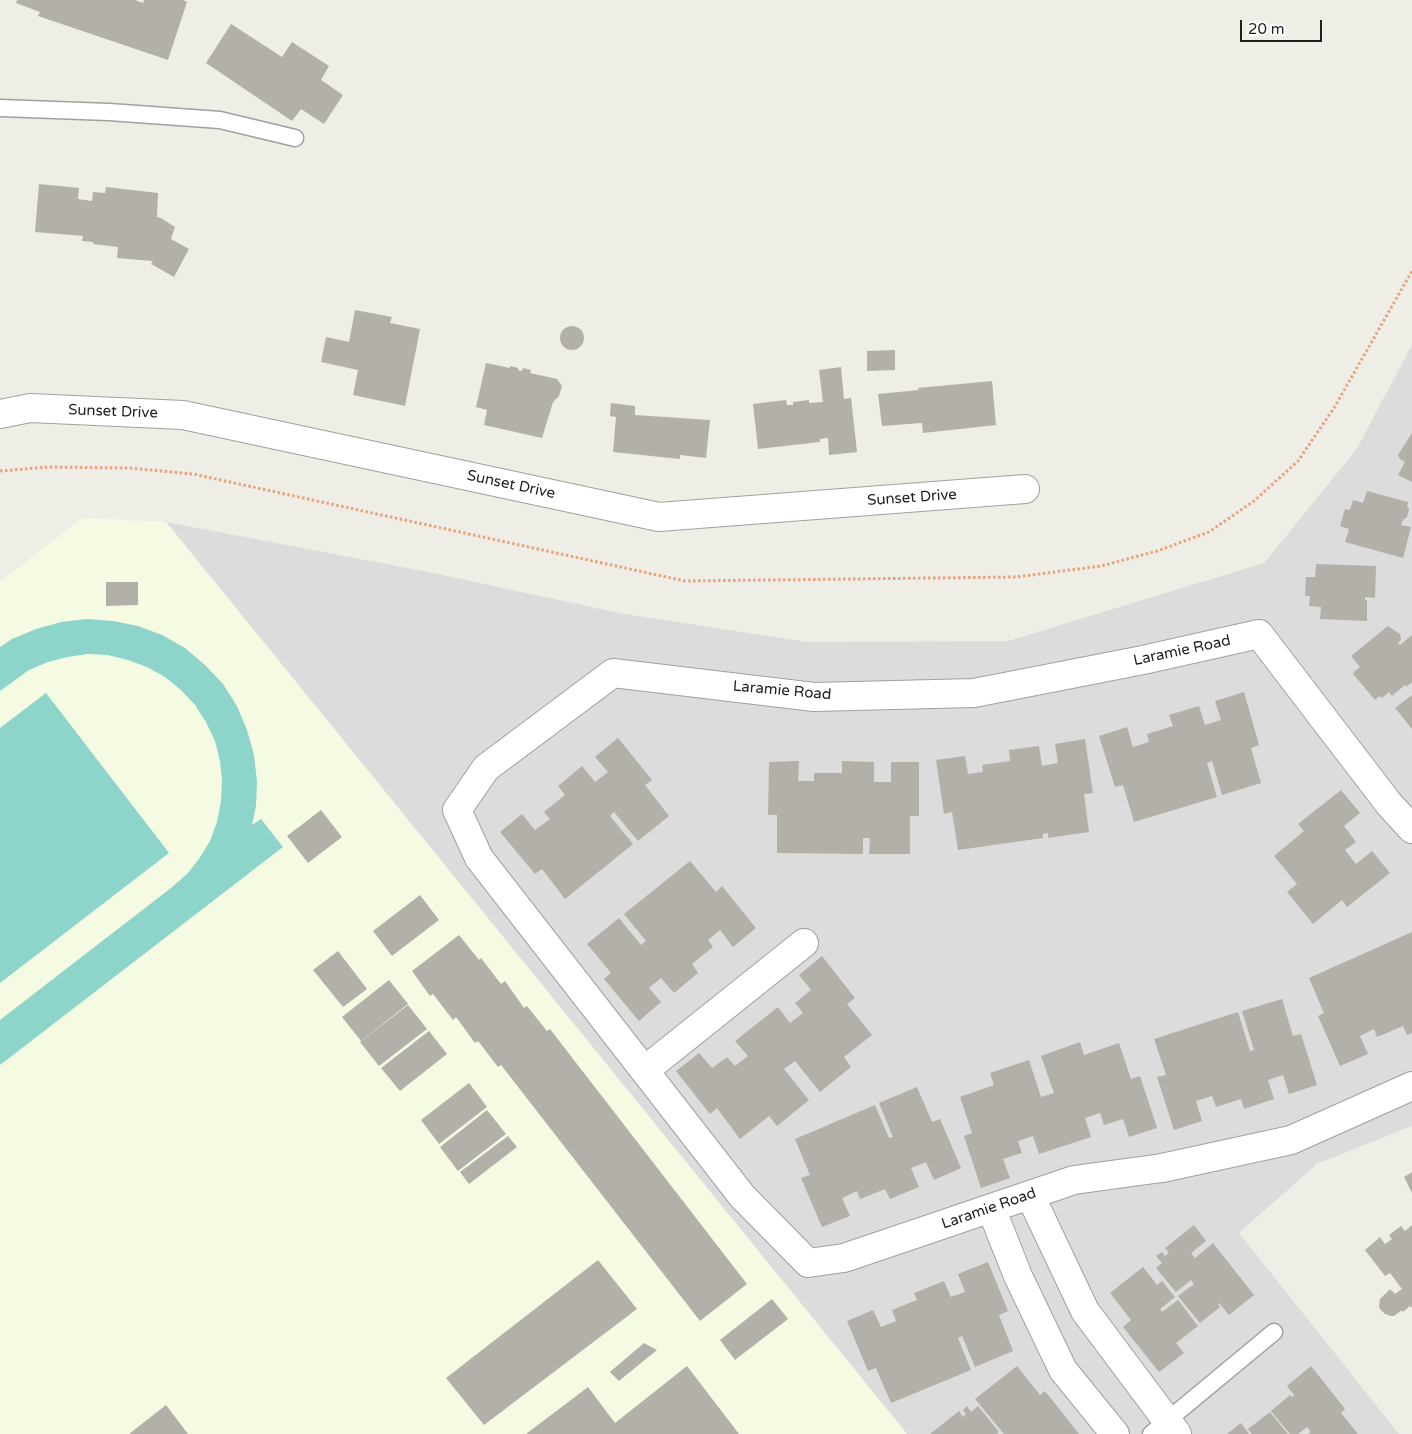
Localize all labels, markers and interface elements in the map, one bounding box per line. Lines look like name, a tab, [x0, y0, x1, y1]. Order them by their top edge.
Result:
scale bar	[1242, 10, 1324, 42]
text: 20 m	[1248, 20, 1285, 38]
street label: Sunset Drive	[68, 401, 158, 423]
street label: Sunset Drive	[465, 467, 557, 503]
street label: Sunset Drive	[867, 486, 957, 510]
street label: Laramie Road	[1132, 632, 1232, 670]
street label: Laramie Road	[732, 678, 832, 704]
street label: Laramie Road	[939, 1184, 1039, 1234]

